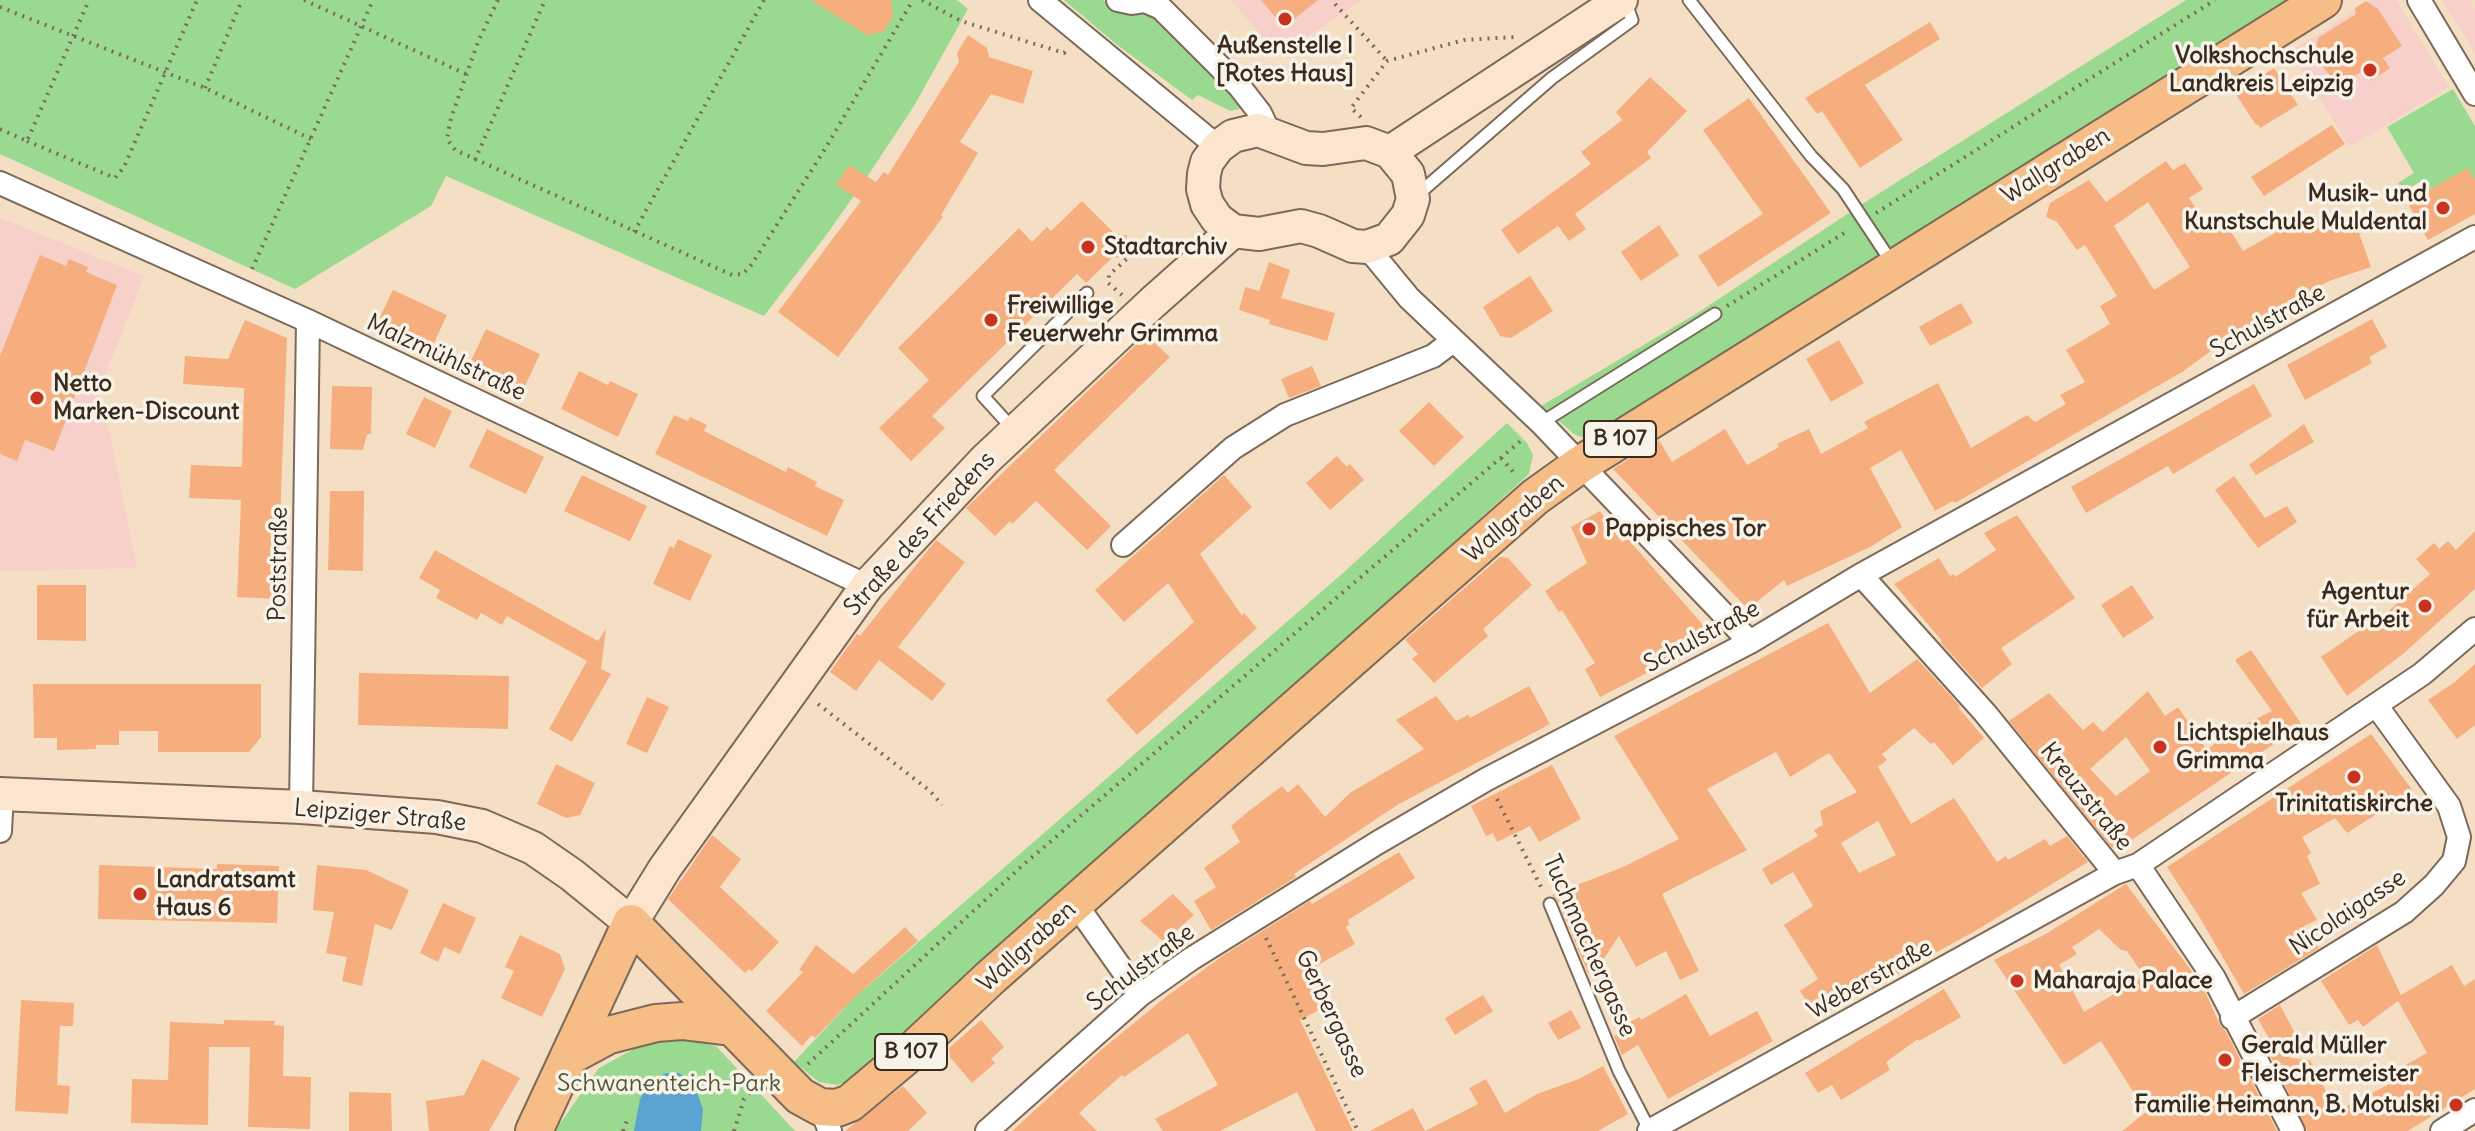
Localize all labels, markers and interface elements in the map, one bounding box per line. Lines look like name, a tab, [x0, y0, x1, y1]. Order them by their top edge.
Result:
marker: Außenstelle l [Rotes Haus]	[1276, 10, 1294, 28]
place label: Außenstelle l [Rotes Haus]	[1216, 32, 1354, 88]
place label: Volkshochschule Landkreis Leipzig	[2169, 42, 2354, 98]
marker: Volkshochschule Landkreis Leipzig	[2361, 61, 2379, 79]
street label: Wallgraben	[1997, 121, 2115, 211]
place label: Musik- und Kunstschule Muldental	[2184, 180, 2427, 236]
marker: Musik- und Kunstschule Muldental	[2434, 199, 2452, 217]
place label: Stadtarchiv	[1104, 233, 1227, 261]
marker: Stadtarchiv	[1079, 238, 1097, 256]
street label: Schulstraße	[2206, 279, 2330, 365]
place label: Freiwillige Feuerwehr Grimma	[1007, 292, 1218, 348]
street label: Malzmühlstraße	[362, 309, 530, 407]
marker: Freiwillige Feuerwehr Grimma	[982, 311, 1000, 329]
place label: Netto Marken-Discount	[53, 370, 239, 426]
marker: Netto Marken-Discount	[28, 389, 46, 407]
road number: B 107	[1584, 421, 1656, 457]
street label: Straße des Friedens	[838, 446, 1002, 622]
street label: Wallgraben	[1458, 469, 1570, 569]
street label: Poststraße	[264, 506, 294, 622]
place label: Pappisches Tor	[1605, 515, 1766, 543]
marker: Pappisches Tor	[1580, 520, 1598, 538]
place label: Agentur für Arbeit	[2307, 578, 2409, 634]
street label: Schulstraße	[1639, 594, 1765, 680]
marker: Agentur für Arbeit	[2416, 597, 2434, 615]
place label: Lichtspielhaus Grimma	[2176, 719, 2329, 775]
street label: Kreuzstraße	[2034, 737, 2138, 857]
marker: Lichtspielhaus Grimma	[2151, 738, 2169, 756]
marker: Trinitatiskirche	[2345, 768, 2363, 786]
place label: Trinitatiskirche	[2275, 790, 2433, 818]
street label: Leipziger Straße	[293, 794, 467, 838]
street label: Tuchmachergasse	[1536, 851, 1642, 1041]
street label: Nicolaigasse	[2285, 864, 2411, 962]
place label: Landratsamt Haus 6	[156, 866, 295, 922]
marker: Landratsamt Haus 6	[131, 885, 149, 903]
street label: Wallgraben	[972, 895, 1082, 999]
street label: Schulstraße	[1082, 918, 1200, 1018]
street label: Weberstraße	[1803, 934, 1937, 1026]
street label: Gerbergasse	[1289, 946, 1373, 1082]
place label: Maharaja Palace	[2033, 967, 2213, 995]
marker: Maharaja Palace	[2008, 972, 2026, 990]
place label: Gerald Müller Fleischermeister	[2241, 1032, 2419, 1088]
road number: B 107	[875, 1034, 947, 1070]
marker: Gerald Müller Fleischermeister	[2216, 1051, 2234, 1069]
park label: Schwanenteich-Park	[557, 1070, 781, 1098]
place label: Familie Heimann, B. Motulski	[2134, 1091, 2440, 1119]
marker: Familie Heimann, B. Motulski	[2447, 1096, 2465, 1114]

